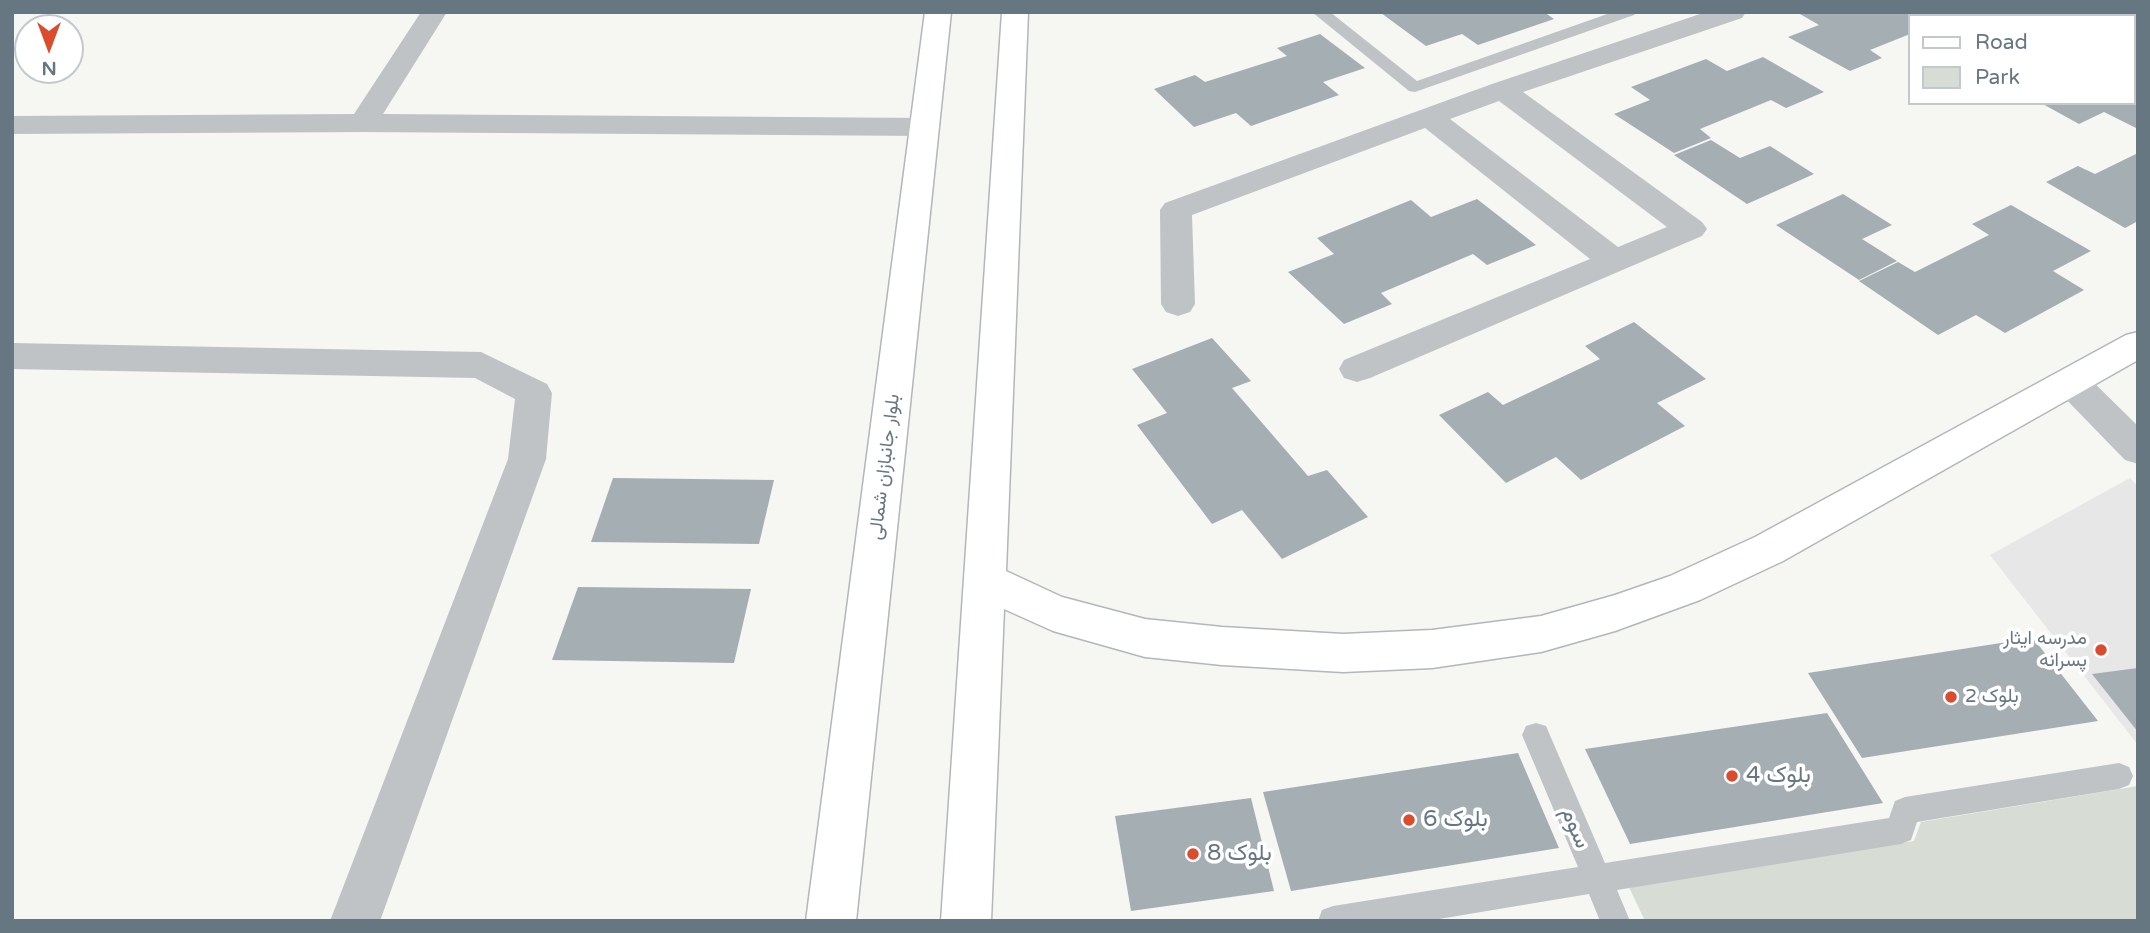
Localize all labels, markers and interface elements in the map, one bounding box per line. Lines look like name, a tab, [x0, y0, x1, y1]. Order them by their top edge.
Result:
north arrow	[14, 14, 84, 84]
legend	[1909, 14, 2136, 105]
text: Road	[1975, 30, 2028, 55]
text: N	[41, 57, 57, 79]
text: Park	[1975, 65, 2020, 90]
street label: بلوار جانبازان شمالی	[865, 393, 905, 541]
place label: مدرسه ایثار پسرانه	[2003, 628, 2087, 672]
marker: مدرسه ایثار پسرانه	[2093, 642, 2109, 658]
place label: بلوک 2	[1965, 686, 2019, 708]
marker: بلوک 2	[1943, 689, 1959, 705]
place label: بلوک 4	[1746, 762, 1811, 790]
marker: بلوک 4	[1724, 768, 1740, 784]
street label: سوم	[1554, 803, 1596, 853]
place label: بلوک 6	[1423, 806, 1488, 834]
marker: بلوک 6	[1401, 812, 1417, 828]
place label: بلوک 8	[1207, 840, 1272, 868]
marker: بلوک 8	[1185, 846, 1201, 862]

